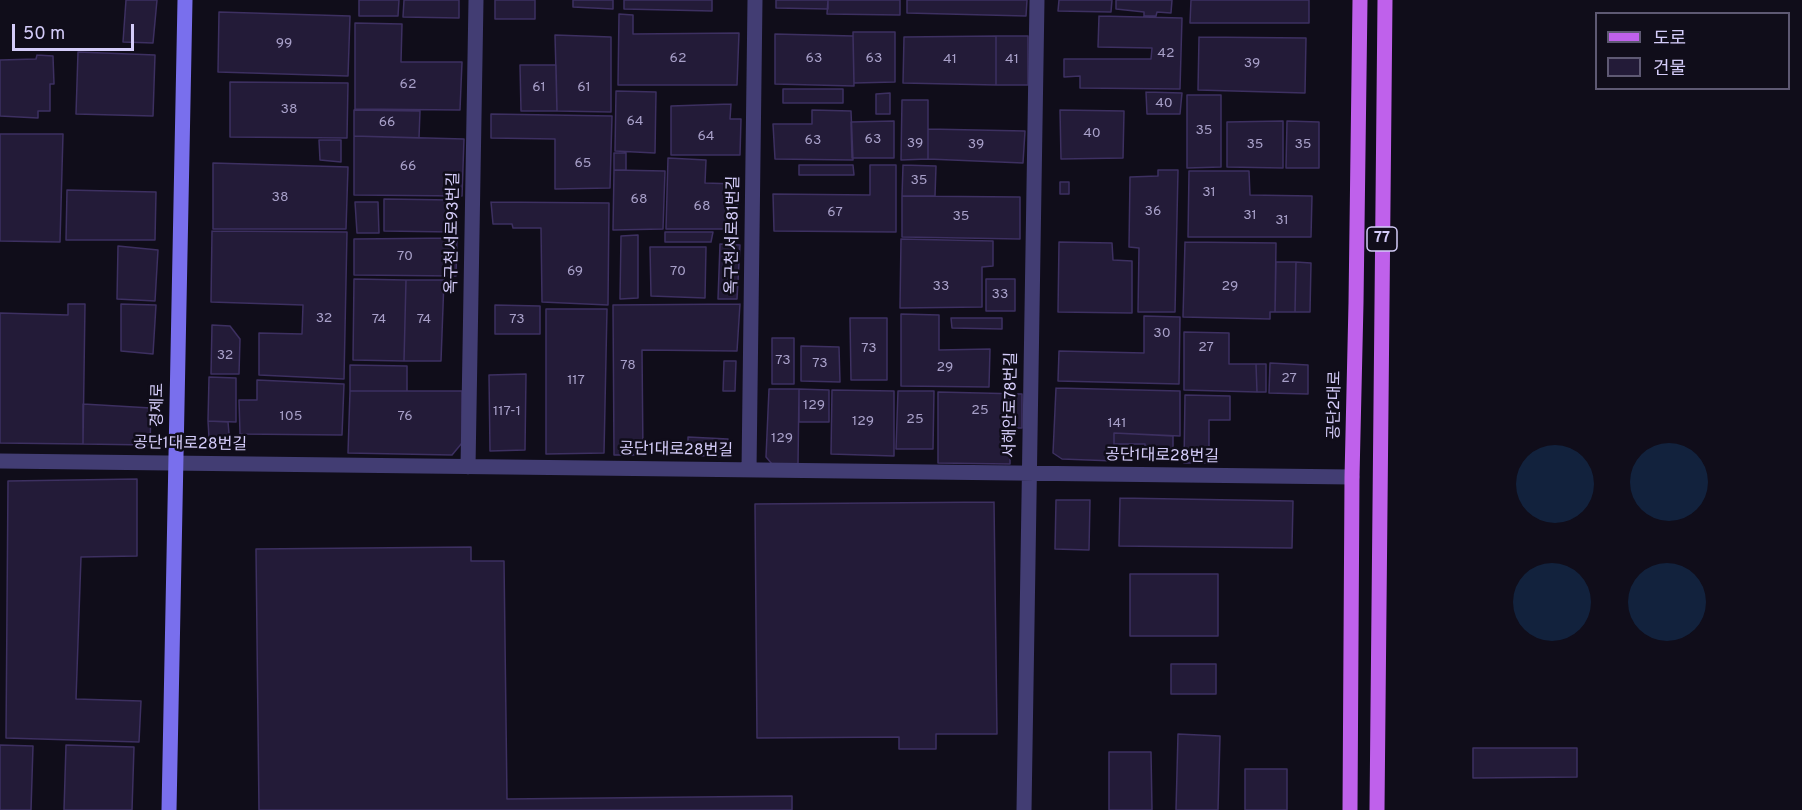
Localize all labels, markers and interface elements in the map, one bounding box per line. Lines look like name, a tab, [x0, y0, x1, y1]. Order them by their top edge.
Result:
scale bar	[15, 12, 136, 50]
legend	[1595, 12, 1790, 90]
text: 50 m	[23, 23, 65, 46]
text: 도로	[1653, 28, 1686, 51]
house number: 99	[276, 36, 292, 52]
house number: 42	[1157, 46, 1175, 62]
house number: 62	[670, 51, 686, 67]
house number: 63	[806, 51, 822, 67]
house number: 63	[866, 51, 882, 67]
house number: 41	[943, 52, 957, 68]
house number: 41	[1005, 52, 1019, 68]
house number: 39	[1244, 56, 1260, 72]
text: 건물	[1653, 58, 1686, 81]
house number: 62	[400, 77, 416, 93]
house number: 61	[532, 80, 546, 96]
house number: 61	[577, 80, 591, 96]
house number: 40	[1155, 96, 1173, 112]
house number: 38	[281, 102, 297, 118]
house number: 64	[626, 114, 644, 130]
house number: 66	[379, 115, 395, 131]
house number: 35	[1195, 123, 1213, 139]
house number: 40	[1083, 126, 1101, 142]
house number: 64	[697, 129, 715, 145]
house number: 63	[865, 132, 881, 148]
house number: 63	[805, 133, 821, 149]
house number: 39	[907, 136, 923, 152]
house number: 39	[968, 137, 984, 153]
house number: 35	[1246, 137, 1264, 153]
house number: 35	[1294, 137, 1312, 153]
house number: 65	[574, 156, 592, 172]
house number: 66	[400, 159, 416, 175]
street label: 옥구천서로93번길	[443, 172, 465, 294]
house number: 35	[910, 173, 928, 189]
street label: 옥구천서로81번길	[723, 175, 745, 295]
house number: 31	[1202, 185, 1216, 201]
house number: 38	[272, 190, 288, 206]
house number: 68	[631, 192, 647, 208]
house number: 68	[694, 199, 710, 215]
house number: 36	[1145, 204, 1161, 220]
house number: 67	[827, 205, 843, 221]
house number: 31	[1243, 208, 1257, 224]
house number: 35	[952, 209, 970, 225]
house number: 31	[1275, 213, 1289, 229]
road number: 77	[1367, 227, 1397, 251]
house number: 70	[397, 249, 413, 265]
house number: 69	[567, 264, 583, 280]
house number: 70	[670, 264, 686, 280]
house number: 33	[933, 279, 949, 295]
house number: 29	[1222, 279, 1238, 295]
house number: 33	[992, 287, 1008, 303]
house number: 32	[316, 311, 332, 327]
house number: 74	[372, 312, 386, 328]
house number: 74	[417, 312, 431, 328]
house number: 73	[509, 312, 525, 328]
house number: 30	[1153, 326, 1171, 342]
house number: 27	[1198, 340, 1214, 356]
house number: 73	[861, 341, 877, 357]
house number: 32	[217, 348, 233, 364]
street label: 서해안로78번길	[1001, 352, 1023, 458]
house number: 73	[775, 353, 791, 369]
house number: 73	[812, 356, 828, 372]
house number: 78	[620, 358, 636, 374]
house number: 29	[937, 360, 953, 376]
house number: 27	[1281, 371, 1297, 387]
street label: 공단2대로	[1326, 371, 1346, 439]
house number: 117	[567, 373, 585, 389]
street label: 경제로	[149, 383, 169, 427]
house number: 129	[803, 398, 825, 414]
house number: 25	[971, 403, 989, 419]
house number: 117-1	[493, 404, 521, 420]
house number: 105	[280, 409, 302, 425]
house number: 76	[398, 409, 412, 425]
house number: 25	[906, 412, 924, 428]
house number: 129	[852, 414, 874, 430]
house number: 141	[1108, 416, 1126, 432]
house number: 129	[771, 431, 793, 447]
street label: 공단1대로28번길	[133, 434, 247, 456]
street label: 공단1대로28번길	[619, 440, 733, 462]
street label: 공단1대로28번길	[1105, 446, 1219, 468]

